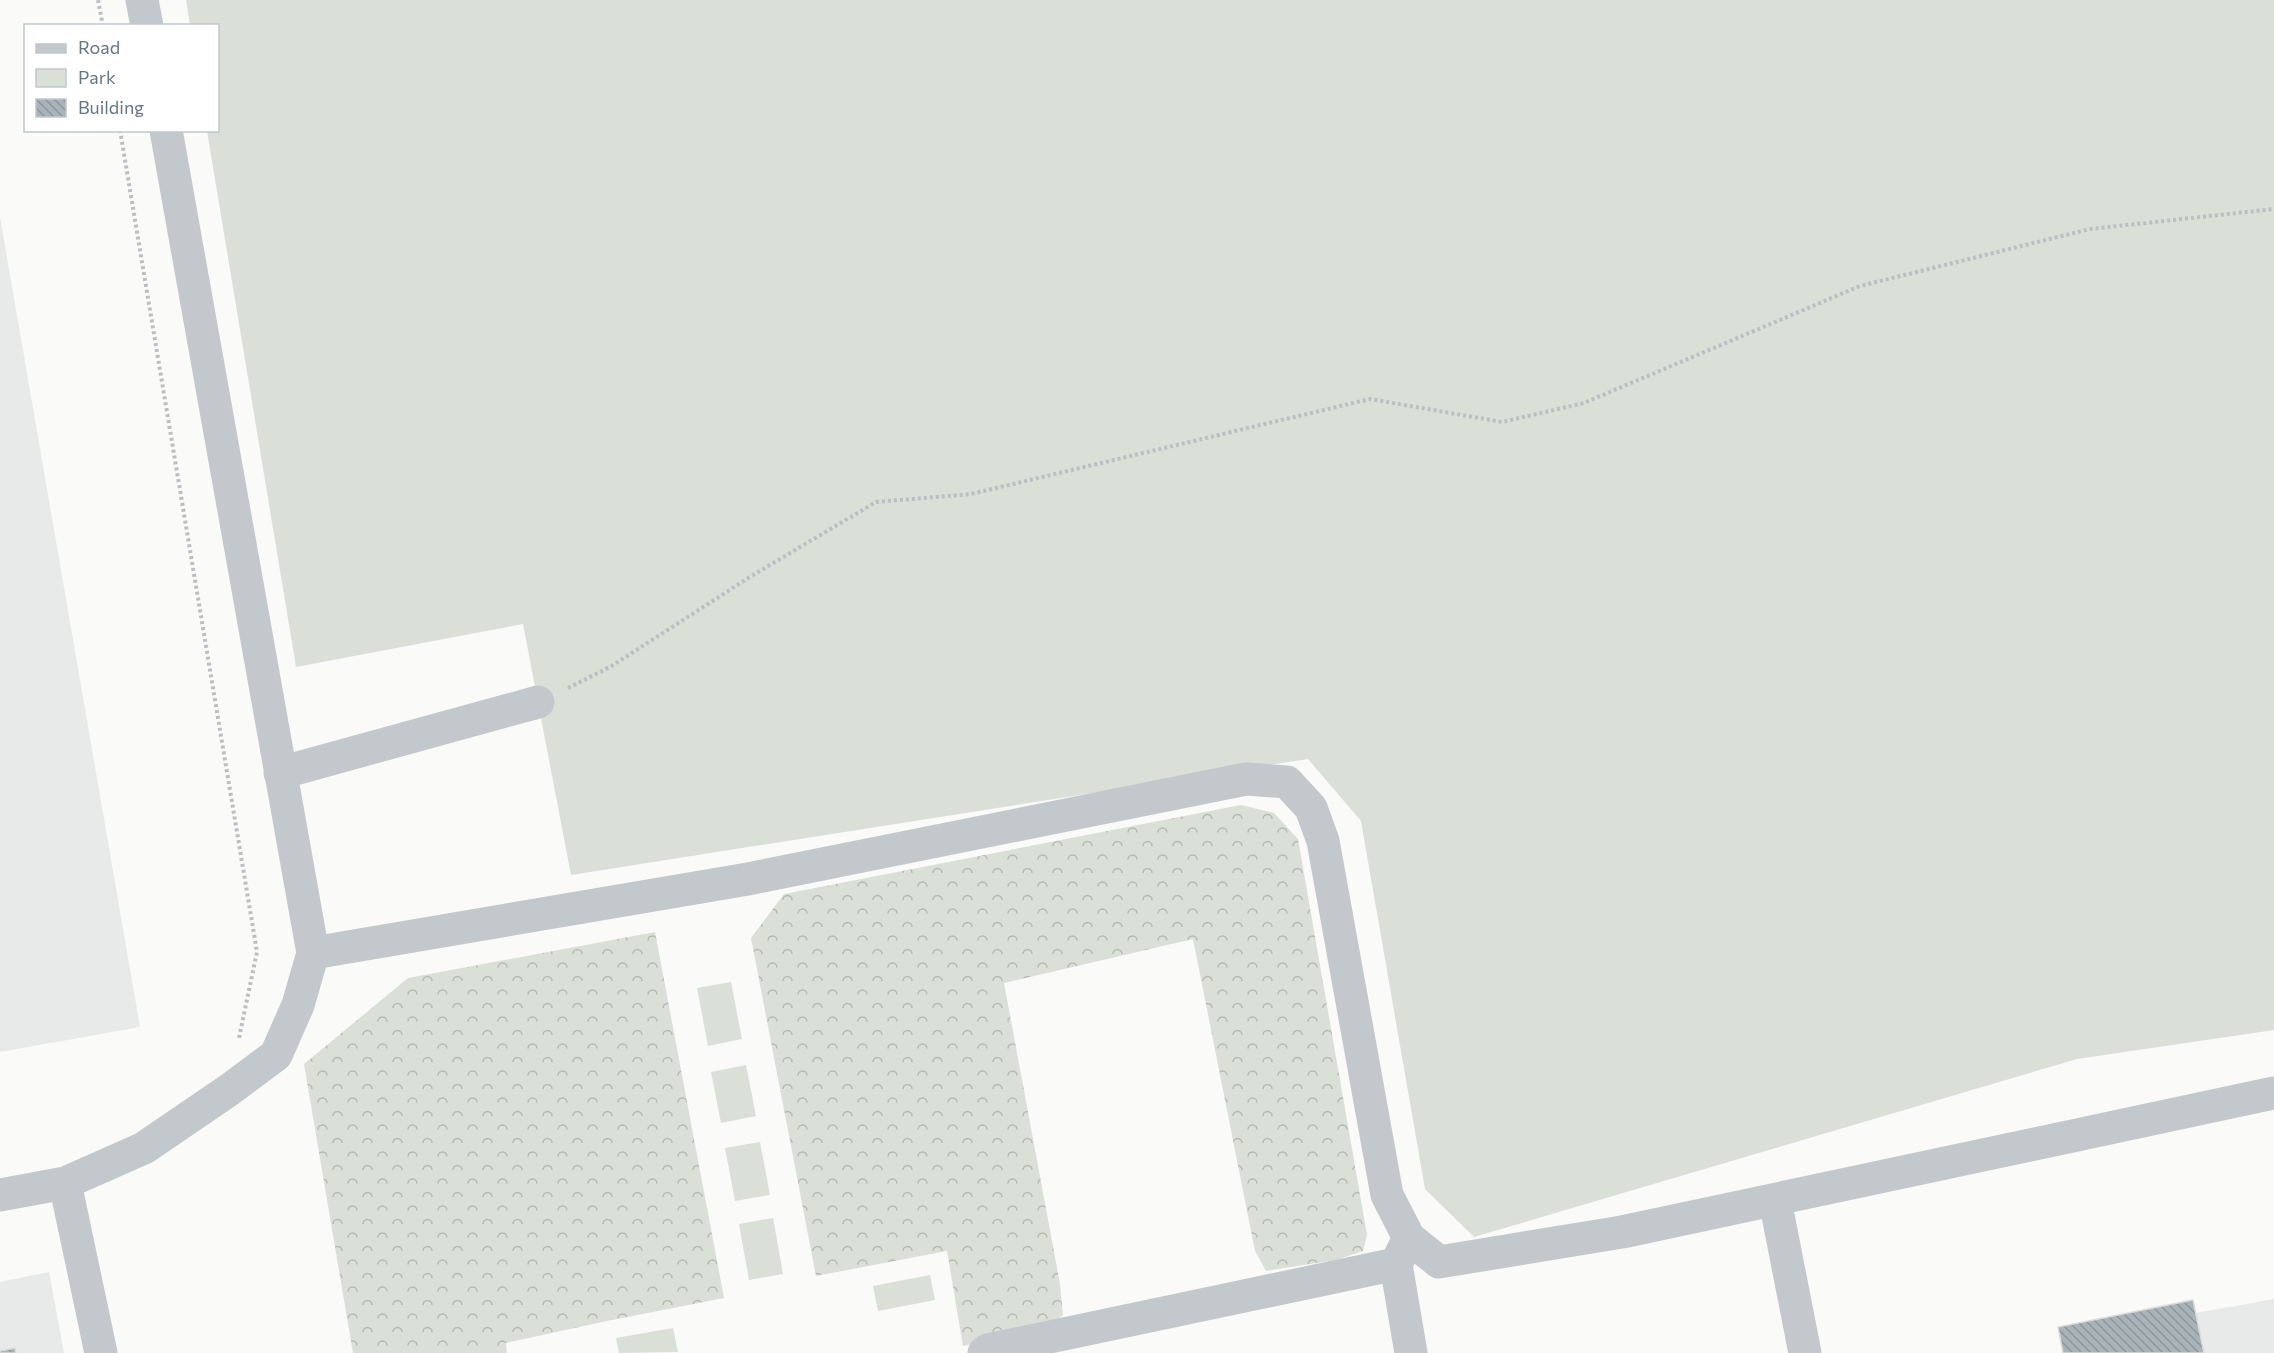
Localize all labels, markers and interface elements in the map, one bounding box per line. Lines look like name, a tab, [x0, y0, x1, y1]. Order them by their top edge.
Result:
legend	[24, 24, 219, 132]
text: Road	[78, 36, 120, 58]
text: Park	[78, 66, 116, 88]
text: Building	[78, 96, 144, 118]

